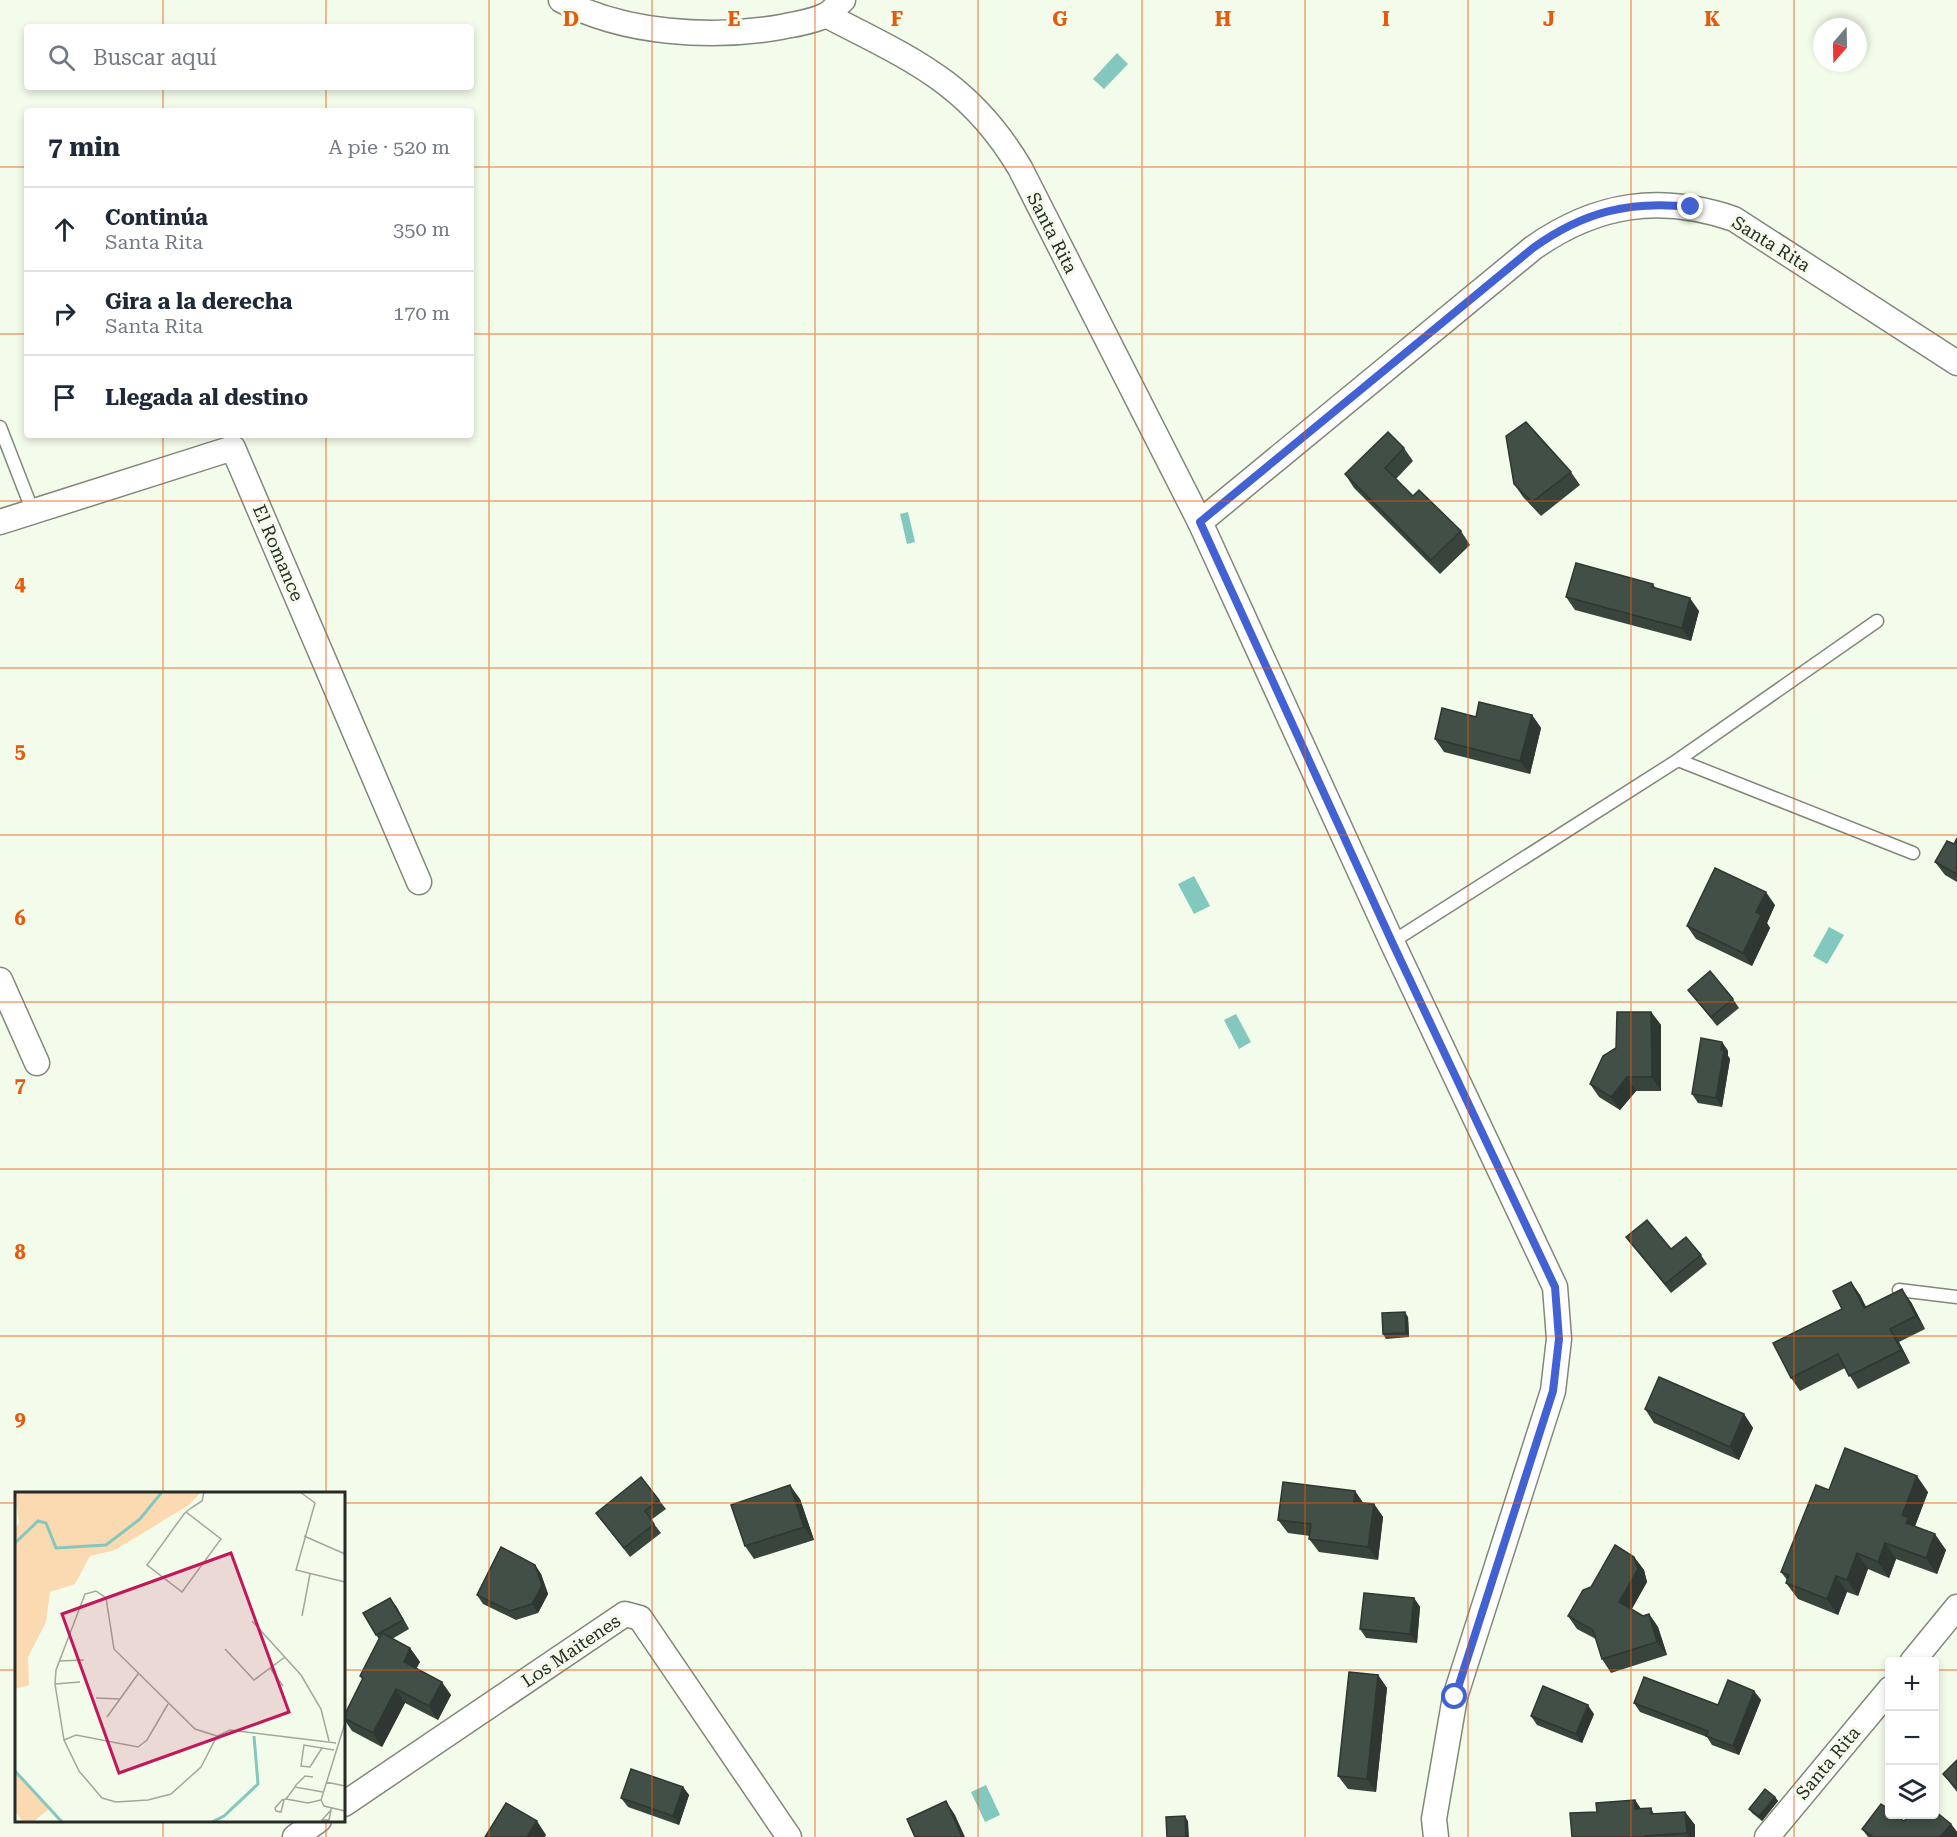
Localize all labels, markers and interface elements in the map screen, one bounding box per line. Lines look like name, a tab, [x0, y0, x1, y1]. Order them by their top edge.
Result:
text: D	[563, 7, 579, 31]
text: E	[728, 7, 741, 31]
text: F	[891, 7, 903, 31]
text: G	[1052, 7, 1068, 31]
text: H	[1215, 7, 1231, 31]
text: I	[1382, 7, 1390, 31]
text: J	[1543, 7, 1555, 31]
text: K	[1704, 7, 1720, 31]
north arrow	[1813, 18, 1867, 72]
search box	[24, 24, 474, 90]
icon: search	[45, 41, 78, 74]
text: Buscar aquí	[93, 45, 217, 70]
text: 7 min	[48, 132, 120, 162]
text: A pie · 520 m	[328, 135, 450, 159]
street label: Santa Rita	[1023, 189, 1082, 277]
route end	[1677, 193, 1703, 219]
text: Continúa	[105, 205, 208, 230]
street label: Santa Rita	[1728, 211, 1814, 276]
icon: ahead	[48, 213, 81, 246]
text: 350 m	[393, 217, 450, 241]
text: Santa Rita	[105, 230, 203, 254]
text: Gira a la derecha	[105, 289, 292, 314]
icon: right	[48, 297, 81, 330]
text: 170 m	[393, 301, 450, 325]
text: Santa Rita	[105, 314, 203, 338]
icon: arrive	[48, 381, 81, 414]
text: Llegada al destino	[105, 385, 308, 410]
street label: El Romance	[249, 501, 308, 604]
text: 4	[14, 572, 26, 596]
text: 5	[14, 739, 26, 763]
text: 6	[14, 906, 26, 930]
text: 7	[14, 1073, 26, 1097]
text: 8	[14, 1240, 26, 1264]
text: 9	[14, 1407, 26, 1431]
inset map	[15, 1492, 345, 1822]
street label: Los Maitenes	[517, 1610, 624, 1691]
map controls	[1885, 1657, 1939, 1819]
button: +	[1885, 1657, 1939, 1711]
route start	[1441, 1683, 1467, 1709]
button: −	[1885, 1711, 1939, 1765]
street label: Santa Rita	[1791, 1722, 1864, 1803]
button: layers	[1885, 1765, 1939, 1819]

